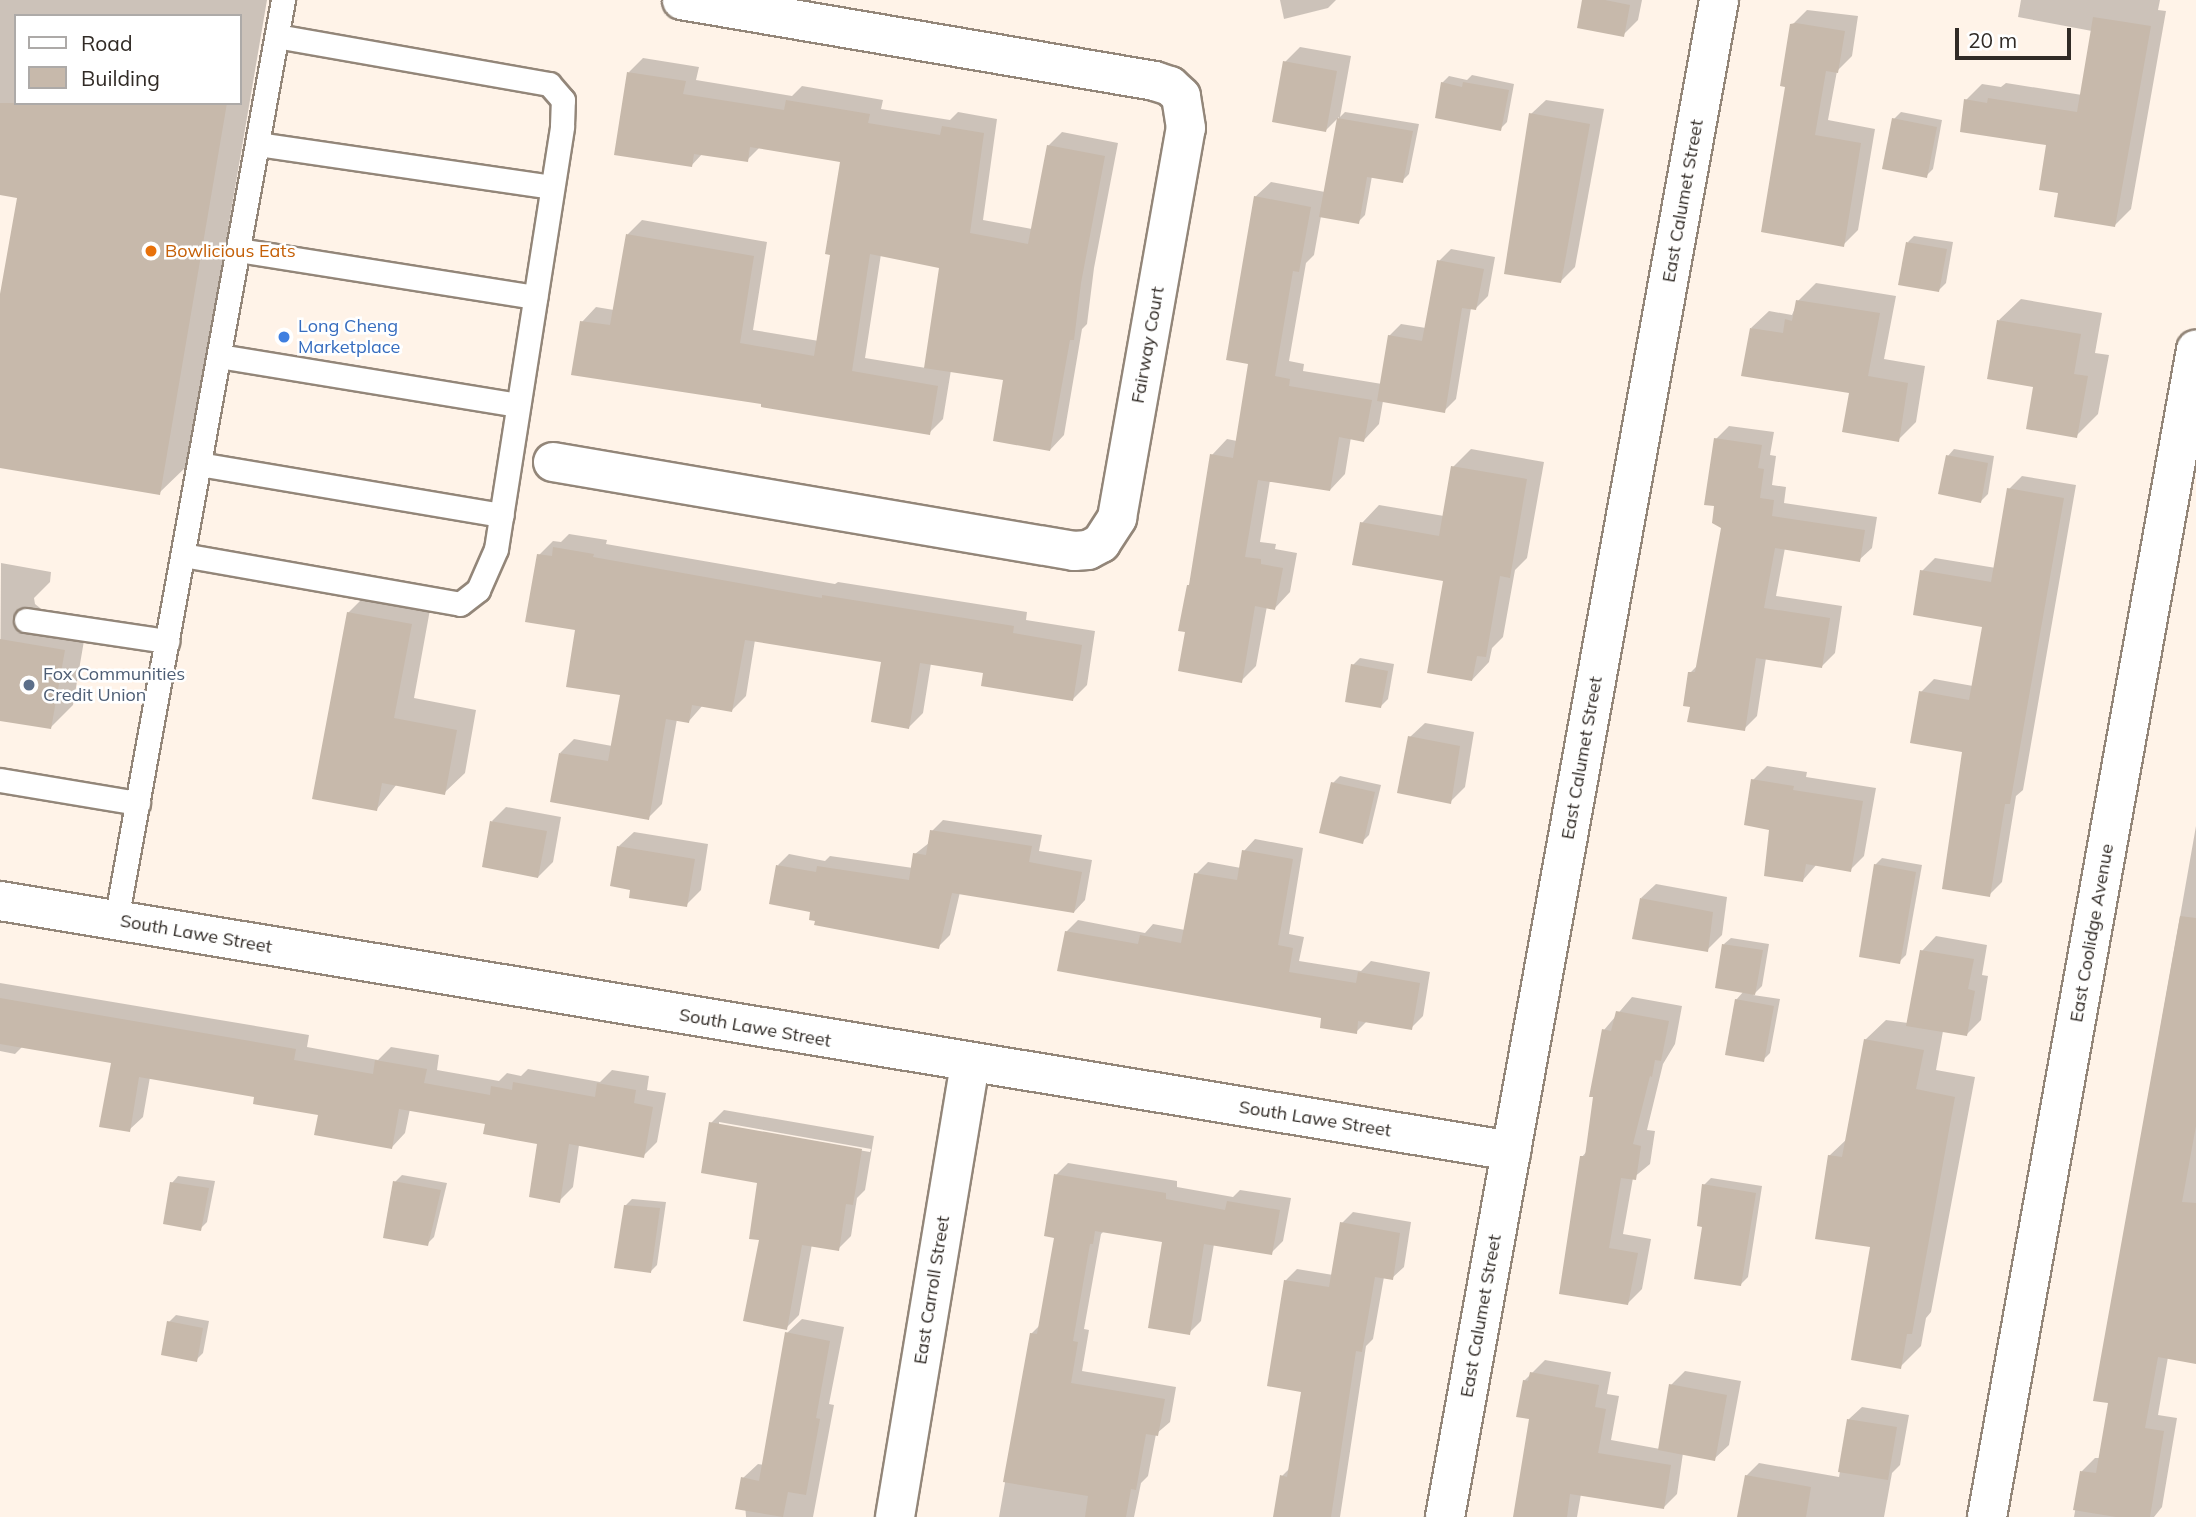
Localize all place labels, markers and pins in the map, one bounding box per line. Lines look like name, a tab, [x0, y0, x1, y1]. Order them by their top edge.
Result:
place label: Bowlicious Eats	[165, 240, 296, 262]
marker: Bowlicious Eats	[143, 243, 159, 259]
place label: Long Cheng Marketplace	[298, 316, 400, 358]
marker: Long Cheng Marketplace	[276, 329, 292, 345]
place label: Fox Communities Credit Union	[43, 664, 185, 706]
marker: Fox Communities Credit Union	[21, 677, 37, 693]

